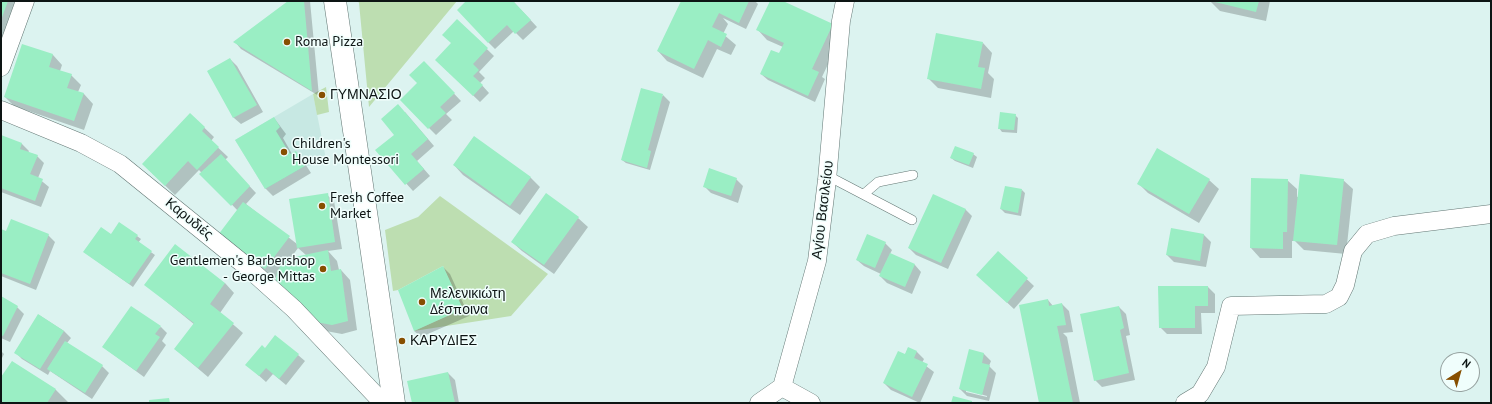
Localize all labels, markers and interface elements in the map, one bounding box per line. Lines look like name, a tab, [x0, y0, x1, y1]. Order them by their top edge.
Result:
place label: Roma Pizza	[295, 34, 363, 50]
marker: Roma Pizza	[282, 37, 292, 47]
place label: ΓΥΜΝΑΣΙΟ	[330, 87, 402, 103]
marker: ΓΥΜΝΑΣΙΟ	[317, 90, 327, 100]
place label: Children's House Montessori	[292, 136, 399, 168]
marker: Children's House Montessori	[279, 147, 289, 157]
street label: Αγίου Βασιλείου	[809, 160, 837, 260]
place label: Fresh Coffee Market	[330, 190, 404, 222]
street label: Καρυδιές	[162, 195, 216, 243]
marker: Fresh Coffee Market	[317, 201, 327, 211]
place label: Gentlemen's Barbershop - George Mittas	[170, 253, 315, 286]
marker: Gentlemen's Barbershop - George Mittas	[318, 264, 328, 274]
place label: Μελενικιώτη Δέσποινα	[430, 286, 505, 318]
marker: Μελενικιώτη Δέσποινα	[417, 297, 427, 307]
place label: ΚΑΡΥΔΙΕΣ	[410, 333, 477, 349]
marker: ΚΑΡΥΔΙΕΣ	[397, 336, 407, 346]
north arrow	[1440, 352, 1480, 392]
text: N	[1460, 355, 1474, 371]

